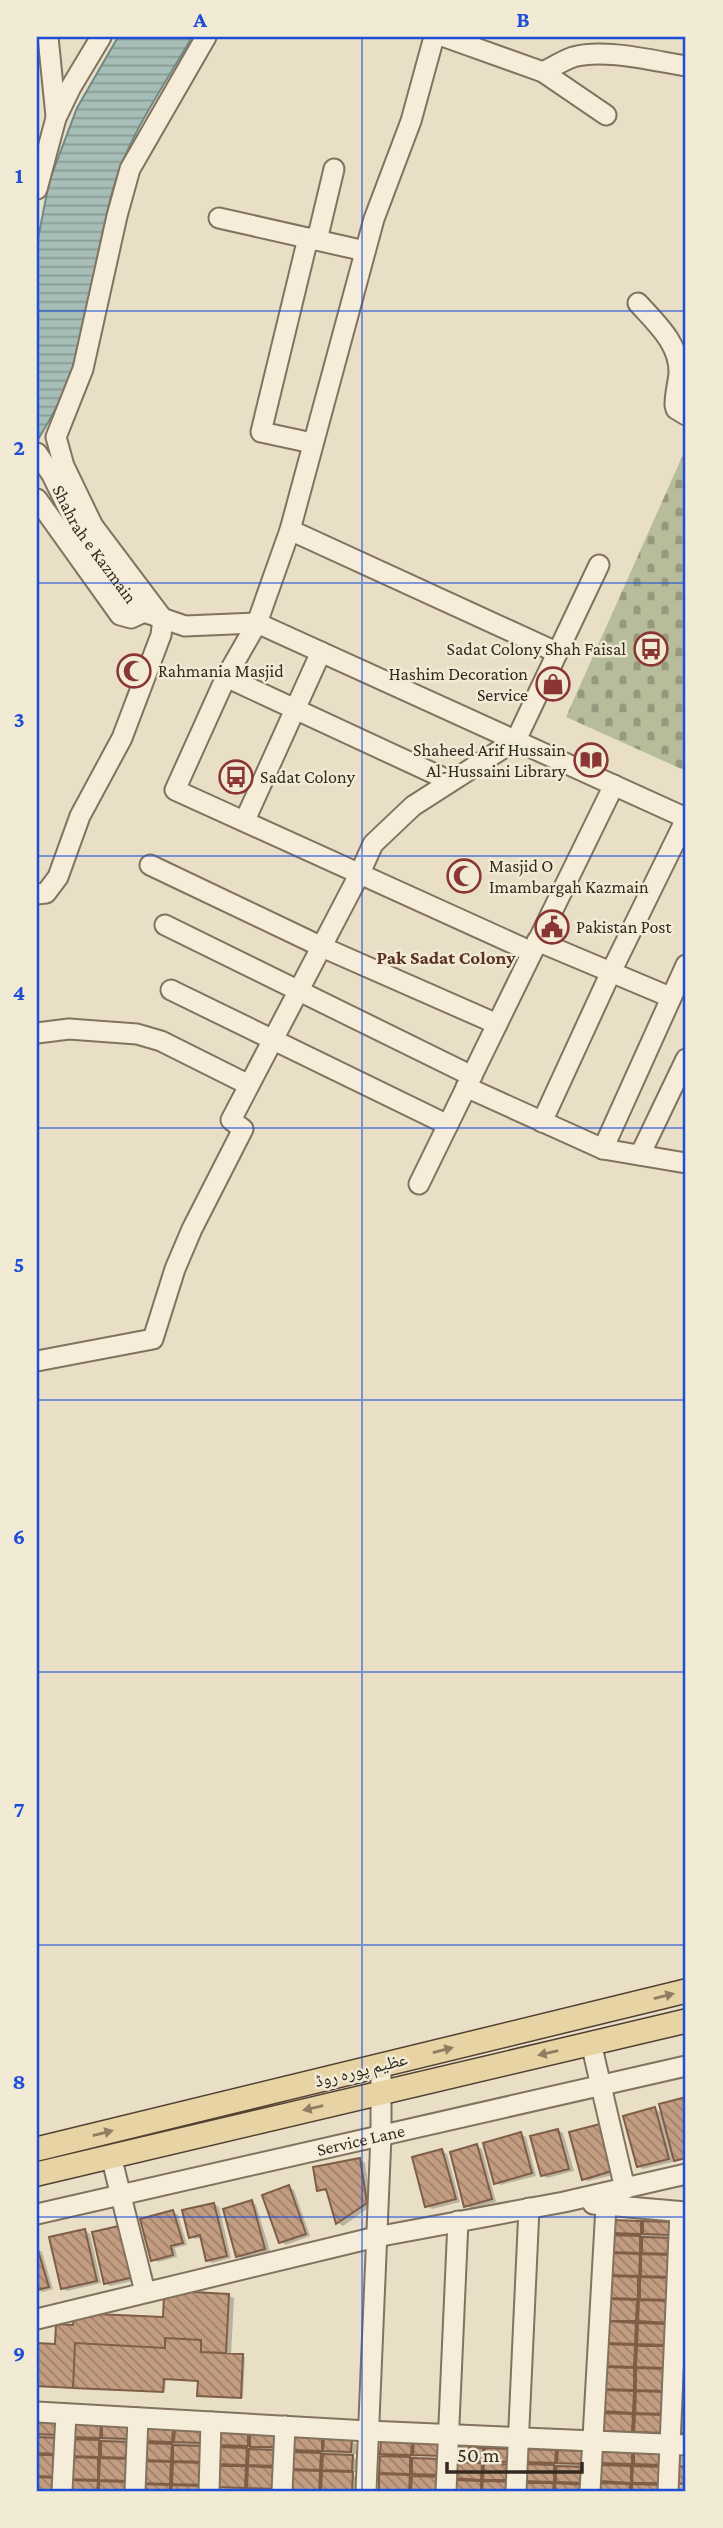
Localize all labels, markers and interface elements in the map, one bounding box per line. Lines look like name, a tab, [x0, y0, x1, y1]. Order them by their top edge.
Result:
text: A	[192, 6, 207, 32]
text: B	[516, 6, 530, 32]
text: 1	[15, 162, 24, 188]
text: 2	[13, 434, 25, 460]
street label: Shahrah e Kazmain	[48, 482, 141, 607]
bus stop icon: Sadat Colony Shah Faisal	[632, 630, 670, 668]
place label: Sadat Colony Shah Faisal	[447, 639, 626, 659]
mosque icon: Rahmania Masjid	[115, 652, 153, 690]
place label: Rahmania Masjid	[158, 661, 284, 682]
place label: Hashim Decoration Service	[389, 664, 528, 705]
shop icon: Hashim Decoration Service	[534, 665, 572, 703]
text: 3	[13, 706, 25, 732]
place label: Shaheed Arif Hussain Al-Hussaini Library	[413, 740, 567, 781]
library icon: Shaheed Arif Hussain Al-Hussaini Library	[572, 741, 610, 779]
bus stop icon: Sadat Colony	[217, 758, 255, 796]
place label: Sadat Colony	[260, 767, 356, 787]
place label: Masjid O Imambargah Kazmain	[489, 856, 649, 897]
mosque icon: Masjid O Imambargah Kazmain	[445, 857, 483, 895]
public building icon: Pakistan Post	[533, 908, 571, 946]
place label: Pakistan Post	[576, 917, 672, 937]
district label: Pak Sadat Colony	[376, 947, 516, 968]
text: 4	[13, 979, 25, 1005]
text: 5	[13, 1251, 25, 1277]
text: 6	[13, 1523, 25, 1549]
text: 7	[13, 1796, 25, 1822]
one-way arrow	[653, 1990, 675, 2001]
one-way arrow	[432, 2044, 454, 2055]
one-way arrow	[537, 2048, 559, 2059]
street label: عظیم پورہ روڈ	[313, 2049, 410, 2093]
text: 8	[12, 2068, 26, 2094]
one-way arrow	[302, 2103, 324, 2114]
street label: Service Lane	[315, 2120, 407, 2160]
one-way arrow	[92, 2127, 114, 2138]
text: 9	[13, 2340, 25, 2366]
scale bar	[447, 2430, 581, 2474]
text: 50 m	[457, 2443, 500, 2467]

